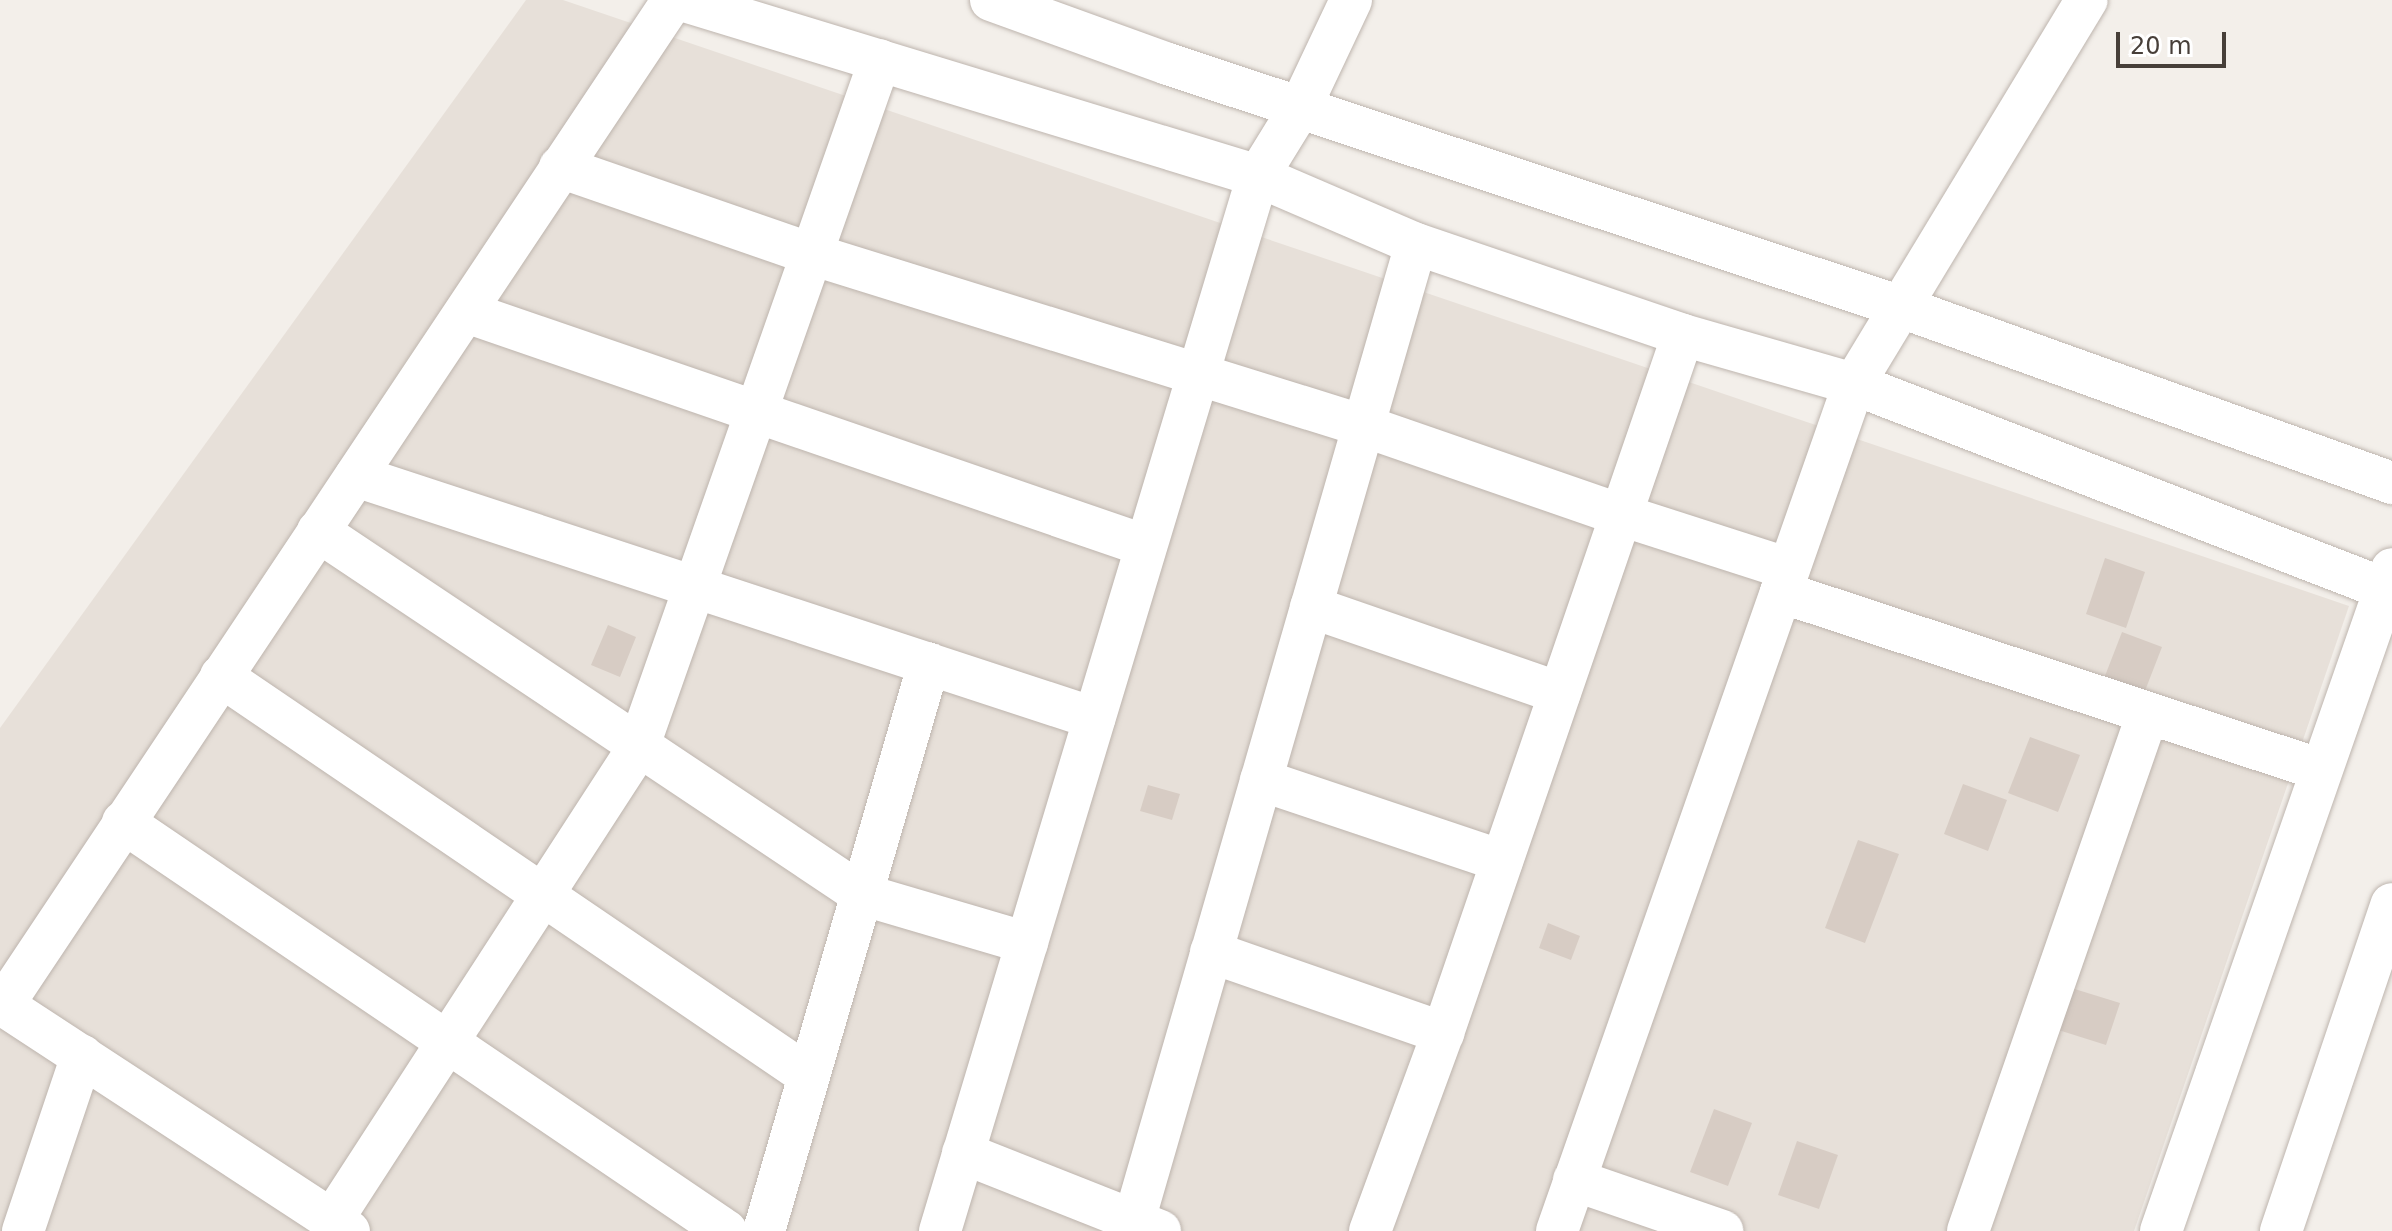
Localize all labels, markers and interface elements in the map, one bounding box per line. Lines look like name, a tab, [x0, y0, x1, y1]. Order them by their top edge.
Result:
scale bar	[2120, 16, 2230, 66]
text: 20 m	[2130, 32, 2192, 60]

